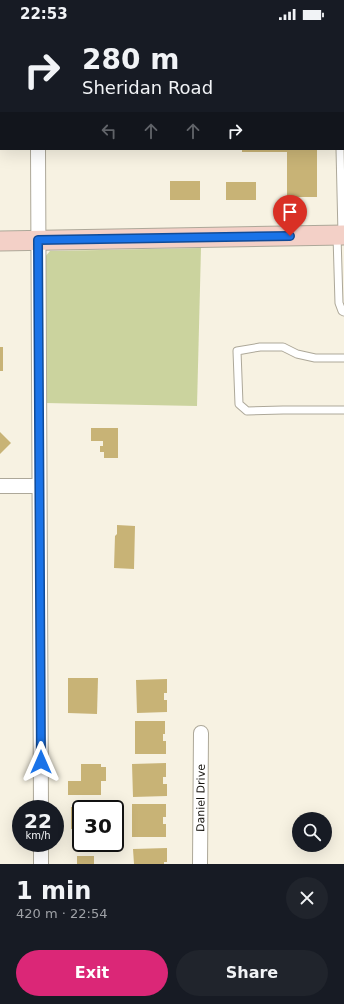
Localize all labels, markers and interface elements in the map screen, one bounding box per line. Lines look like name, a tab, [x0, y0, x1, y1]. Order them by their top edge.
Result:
text: 22:53	[20, 5, 68, 23]
text: 280 m	[82, 43, 179, 76]
icon: right	[16, 44, 68, 96]
text: Sheridan Road	[82, 77, 213, 98]
icon: left	[98, 120, 120, 142]
icon: ahead	[140, 120, 162, 142]
icon: ahead	[182, 120, 204, 142]
icon: right	[224, 120, 246, 142]
pin	[273, 195, 307, 236]
icon: arrive	[279, 201, 301, 223]
position arrow	[20, 741, 62, 783]
street label: Daniel Drive	[194, 764, 207, 832]
speed limit sign: 30	[72, 800, 124, 852]
text: 22	[24, 809, 52, 833]
map controls	[292, 812, 332, 852]
button: search	[292, 812, 332, 852]
text: km/h	[25, 830, 51, 841]
text: 1 min	[16, 877, 91, 905]
button: close	[286, 877, 328, 919]
text: 420 m · 22:54	[16, 906, 107, 921]
button: Exit	[16, 950, 168, 996]
button: Share	[176, 950, 328, 996]

